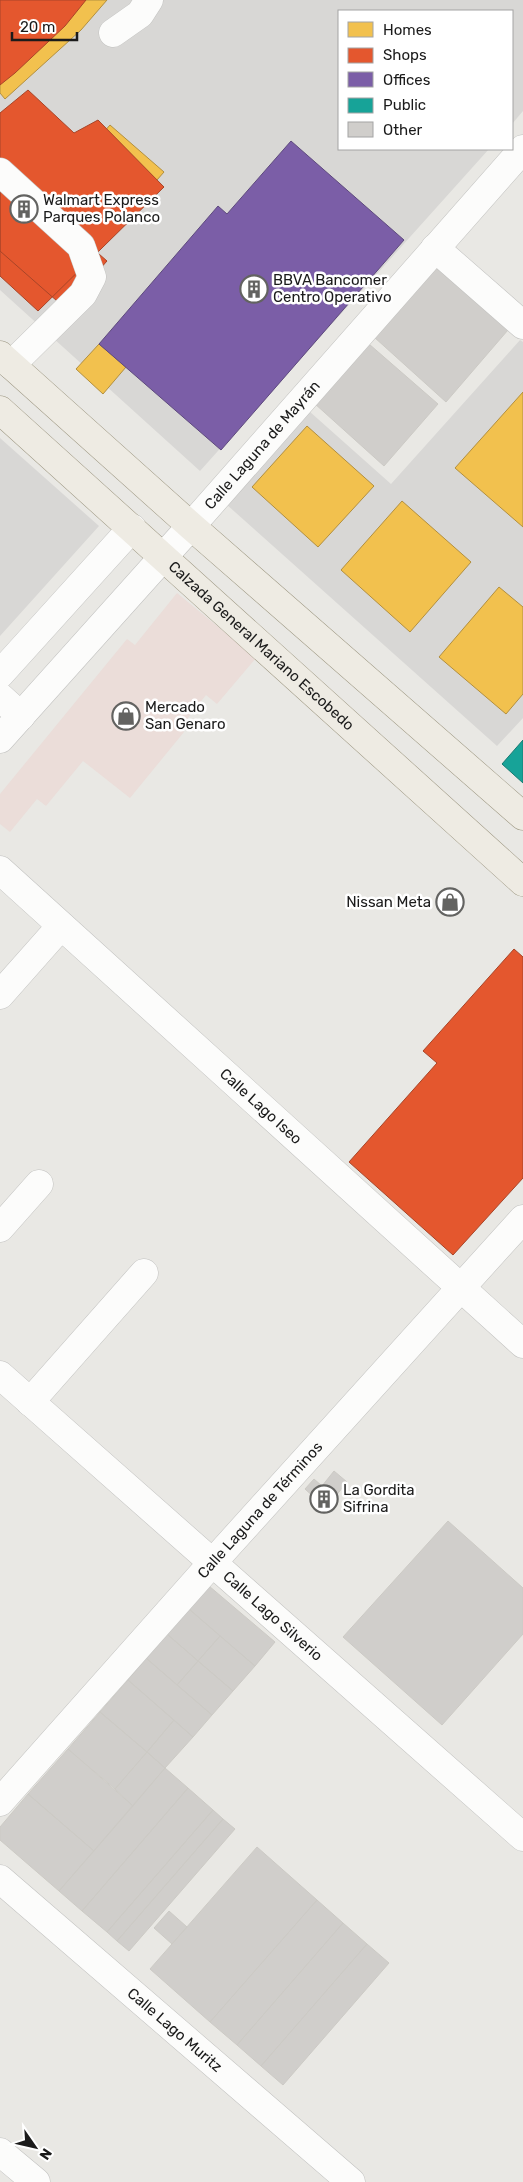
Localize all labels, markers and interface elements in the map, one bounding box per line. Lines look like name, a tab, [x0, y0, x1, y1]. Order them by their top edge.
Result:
scale bar	[12, 10, 78, 42]
legend	[338, 10, 513, 150]
text: 20 m	[20, 18, 55, 36]
text: Homes	[383, 21, 432, 39]
text: Shops	[383, 46, 427, 64]
text: Offices	[383, 71, 431, 89]
text: Public	[383, 96, 426, 114]
text: Other	[383, 121, 423, 139]
place label: Walmart Express Parques Polanco	[43, 191, 160, 226]
building icon: Walmart Express Parques Polanco	[9, 194, 39, 224]
place label: BBVA Bancomer Centro Operativo	[273, 271, 392, 306]
building icon: BBVA Bancomer Centro Operativo	[239, 274, 269, 304]
street label: Calle Laguna de Mayrán	[201, 377, 324, 513]
street label: Calzada General Mariano Escobedo	[165, 557, 358, 734]
place label: Mercado San Genaro	[145, 698, 226, 733]
shop icon: Mercado San Genaro	[111, 701, 141, 731]
shop icon: Nissan Meta	[435, 887, 465, 917]
place label: Nissan Meta	[346, 893, 431, 911]
street label: Calle Lago Iseo	[216, 1065, 306, 1148]
street label: Calle Laguna de Términos	[194, 1438, 327, 1582]
place label: La Gordita Sifrina	[343, 1481, 414, 1516]
building icon: La Gordita Sifrina	[309, 1484, 339, 1514]
street label: Calle Lago Silverio	[219, 1567, 326, 1665]
street label: Calle Lago Muritz	[124, 1984, 226, 2076]
north arrow	[10, 2122, 60, 2172]
text: N	[35, 2145, 55, 2163]

